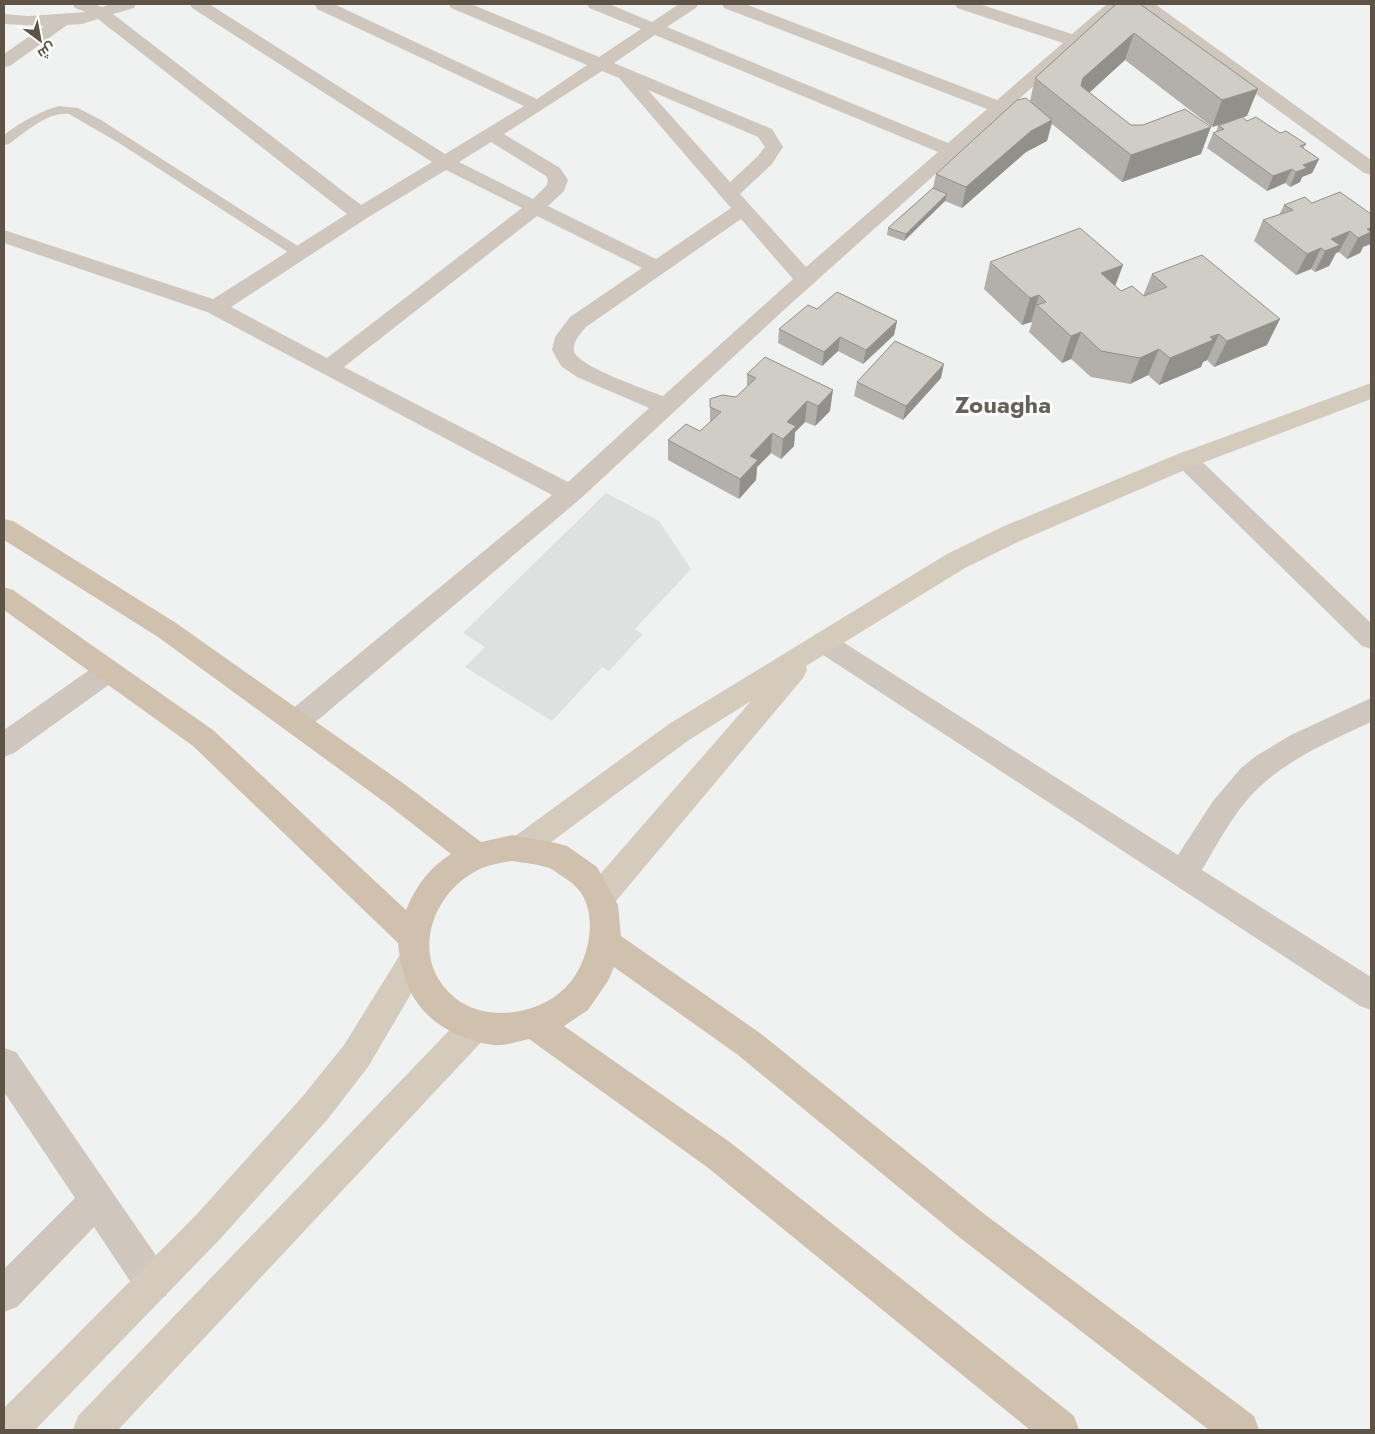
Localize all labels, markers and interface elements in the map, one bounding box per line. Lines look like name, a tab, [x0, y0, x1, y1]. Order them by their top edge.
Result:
north arrow	[15, 15, 65, 65]
text: ش	[34, 38, 60, 64]
district label: Zouagha	[955, 387, 1051, 422]

